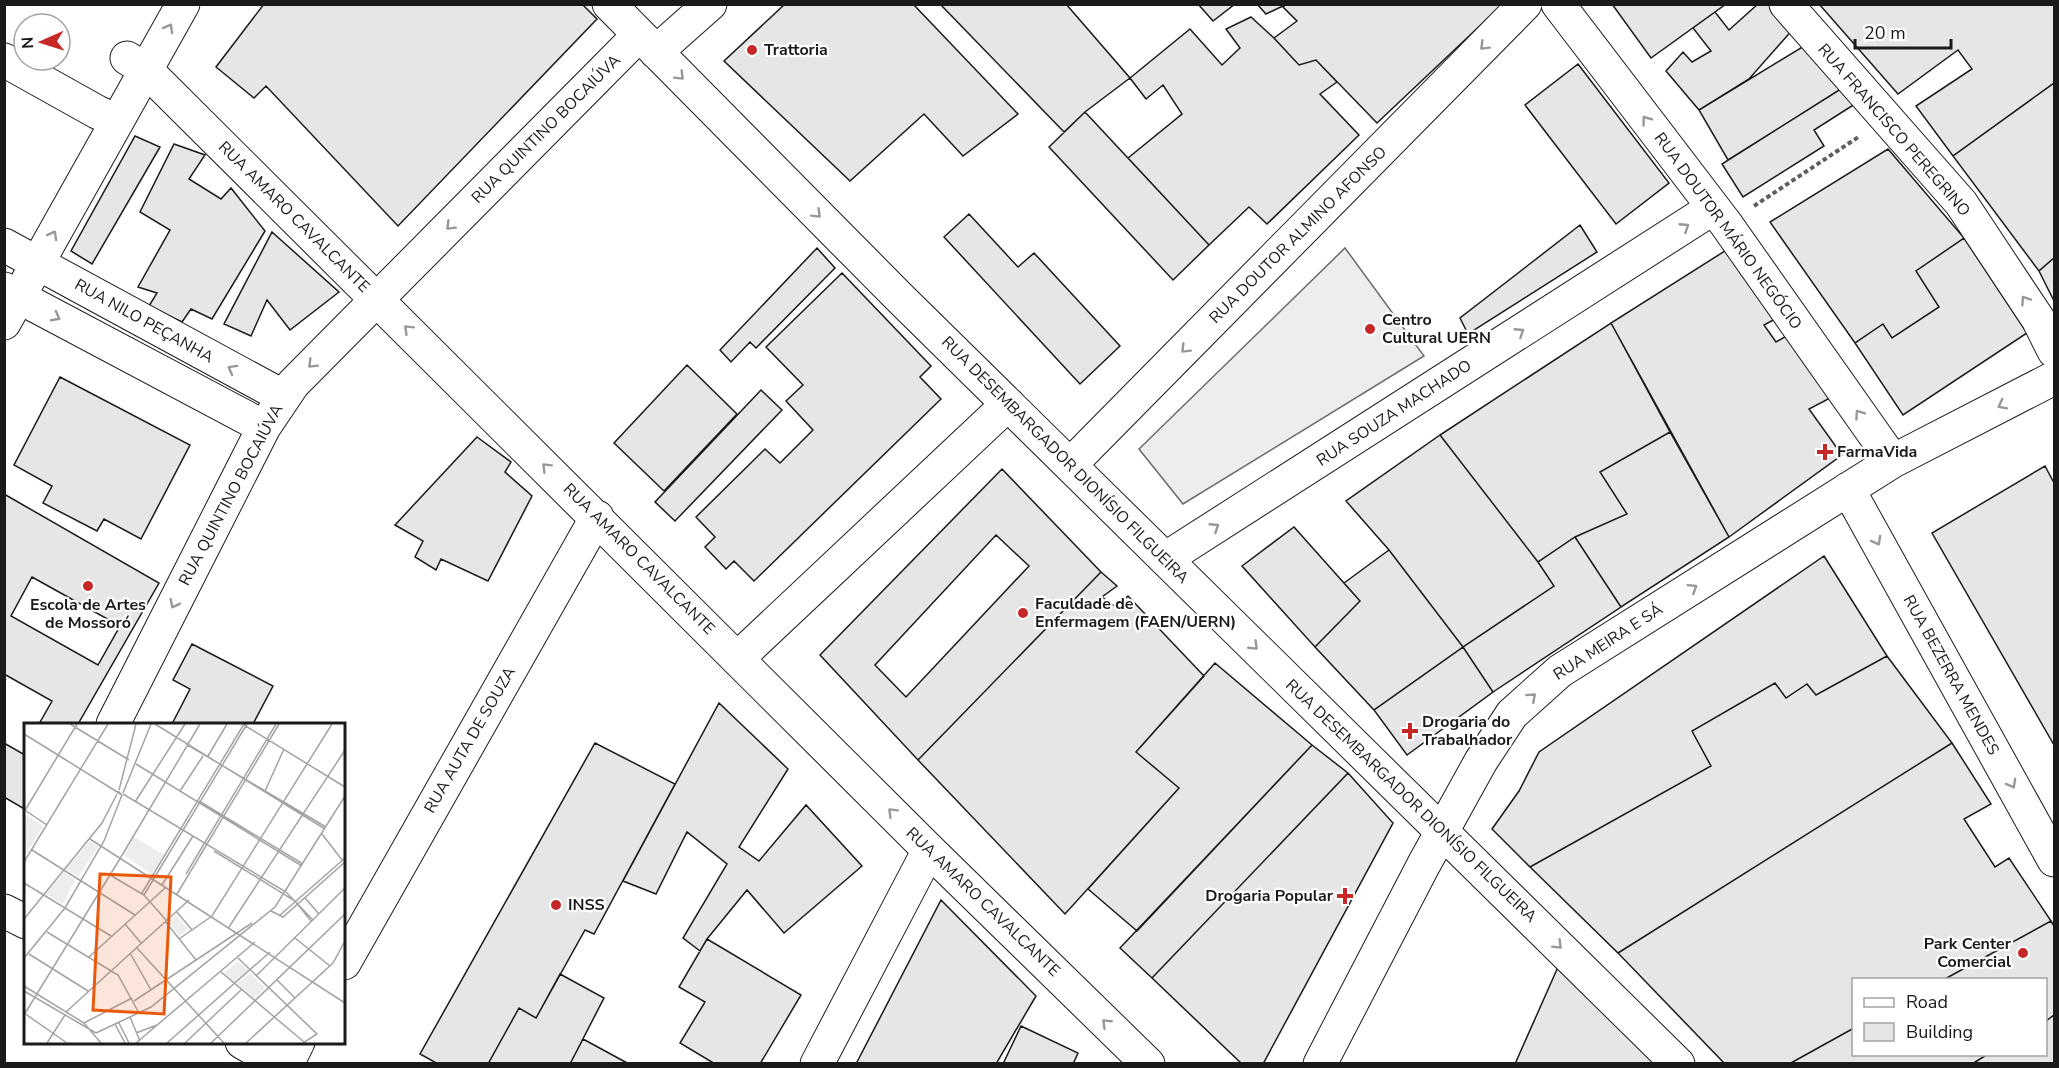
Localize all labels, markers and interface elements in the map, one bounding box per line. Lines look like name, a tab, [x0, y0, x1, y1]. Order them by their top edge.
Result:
north arrow	[12, 12, 72, 72]
scale bar	[1855, 12, 1951, 50]
text: 20 m	[1864, 21, 1906, 45]
one-way arrow	[162, 24, 173, 35]
text: N	[17, 36, 39, 49]
place label: Trattoria	[764, 39, 828, 61]
one-way arrow	[1481, 39, 1492, 50]
street label: RUA FRANCISCO PEREGRINO	[1813, 39, 1975, 221]
marker: Trattoria	[745, 43, 759, 57]
street label: RUA QUINTINO BOCAIÚVA	[467, 49, 626, 208]
one-way arrow	[672, 68, 683, 79]
one-way arrow	[1642, 115, 1653, 126]
street label: RUA DOUTOR MÁRIO NEGÓCIO	[1649, 128, 1807, 334]
street label: RUA AMARO CAVALCANTE	[213, 136, 375, 298]
street label: RUA DOUTOR ALMINO AFONSO	[1204, 141, 1392, 329]
one-way arrow	[810, 208, 821, 218]
one-way arrow	[446, 218, 457, 229]
one-way arrow	[1679, 222, 1689, 234]
one-way arrow	[46, 231, 57, 241]
street label: RUA NILO PEÇANHA	[71, 274, 218, 369]
one-way arrow	[2022, 296, 2033, 307]
one-way arrow	[50, 309, 61, 321]
place label: Centro Cultural UERN	[1382, 309, 1491, 349]
marker: Centro Cultural UERN	[1363, 322, 1377, 336]
one-way arrow	[404, 326, 415, 337]
one-way arrow	[1514, 328, 1525, 339]
street label: RUA DESEMBARGADOR DIONÍSIO FILGUEIRA	[936, 331, 1194, 589]
one-way arrow	[1181, 341, 1192, 352]
street label: RUA SOUZA MACHADO	[1312, 355, 1476, 471]
one-way arrow	[309, 357, 319, 368]
one-way arrow	[228, 365, 238, 376]
one-way arrow	[1998, 398, 2009, 409]
street label: RUA QUINTINO BOCAIÚVA	[174, 400, 288, 590]
one-way arrow	[1855, 409, 1866, 420]
place label: FarmaVida	[1837, 441, 1917, 463]
marker: FarmaVida	[1818, 445, 1832, 459]
one-way arrow	[543, 463, 554, 474]
street label: RUA AMARO CAVALCANTE	[558, 478, 720, 640]
one-way arrow	[1208, 523, 1219, 534]
one-way arrow	[1870, 534, 1881, 545]
marker: Escola de Artes de Mossoró	[81, 579, 95, 593]
one-way arrow	[1687, 583, 1697, 595]
street label: RUA BEZERRA MENDES	[1898, 591, 2004, 759]
place label: Faculdade de Enfermagem (FAEN/UERN)	[1035, 593, 1236, 633]
place label: Escola de Artes de Mossoró	[30, 594, 146, 634]
one-way arrow	[169, 598, 181, 609]
street label: RUA MEIRA E SÁ	[1549, 598, 1667, 686]
marker: Faculdade de Enfermagem (FAEN/UERN)	[1016, 606, 1030, 620]
one-way arrow	[1247, 639, 1258, 650]
street label: RUA AUTA DE SOUZA	[419, 663, 521, 817]
street label: RUA DESEMBARGADOR DIONÍSIO FILGUEIRA	[1281, 674, 1542, 928]
one-way arrow	[1525, 693, 1536, 704]
place label: Drogaria do Trabalhador	[1422, 711, 1513, 751]
inset map	[24, 723, 345, 1044]
marker: Drogaria do Trabalhador	[1403, 724, 1417, 738]
one-way arrow	[2005, 778, 2017, 789]
one-way arrow	[888, 809, 899, 820]
street label: RUA AMARO CAVALCANTE	[901, 822, 1065, 982]
place label: Drogaria Popular	[1205, 885, 1334, 907]
marker: Drogaria Popular	[1338, 889, 1352, 903]
place label: INSS	[568, 894, 605, 916]
marker: INSS	[549, 898, 563, 912]
place label: Park Center Comercial	[1924, 933, 2012, 973]
one-way arrow	[1552, 938, 1562, 949]
marker: Park Center Comercial	[2016, 946, 2030, 960]
legend	[1852, 978, 2047, 1056]
text: Road	[1906, 990, 1948, 1014]
one-way arrow	[1102, 1019, 1113, 1030]
text: Building	[1906, 1020, 1973, 1044]

